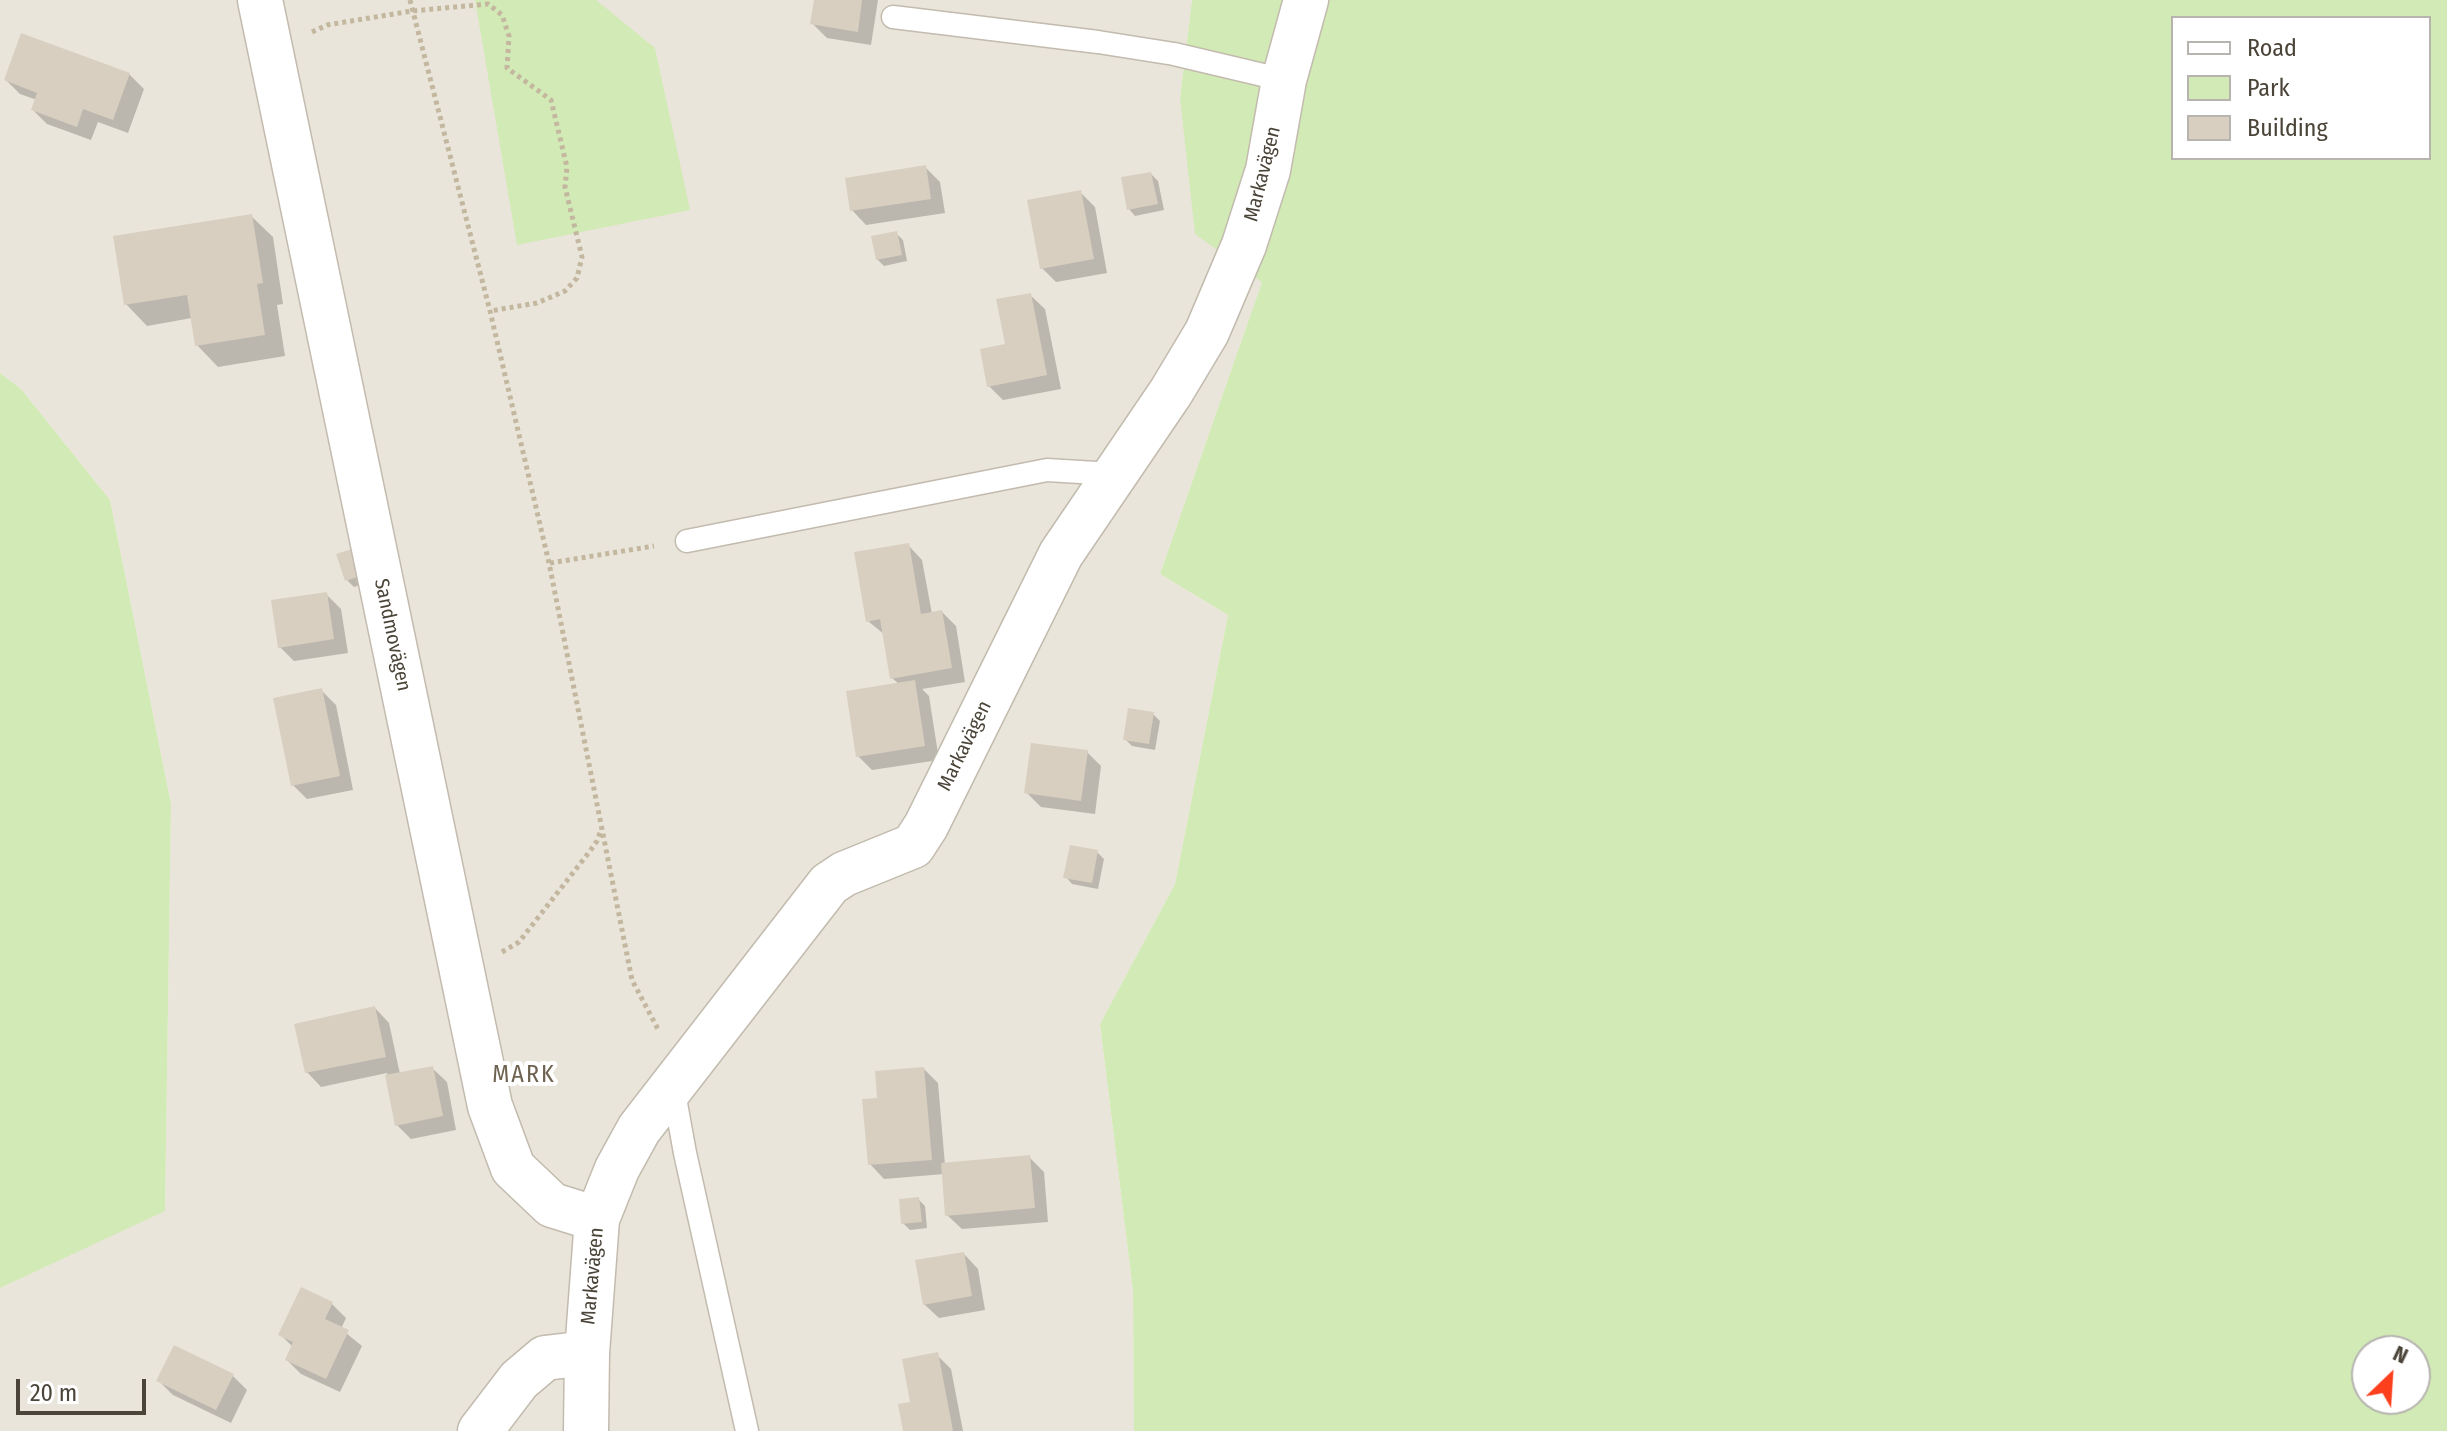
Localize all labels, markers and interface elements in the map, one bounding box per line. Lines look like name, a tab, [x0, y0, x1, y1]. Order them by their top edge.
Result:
legend	[2171, 16, 2431, 160]
text: Road	[2247, 34, 2297, 62]
text: Park	[2247, 74, 2290, 102]
text: Building	[2247, 114, 2328, 142]
street label: Markavägen	[1240, 124, 1286, 224]
street label: Sandmovägen	[368, 576, 416, 694]
street label: Markavägen	[933, 697, 997, 795]
district label: MARK	[492, 1061, 556, 1089]
street label: Markavägen	[577, 1227, 609, 1325]
north arrow	[2351, 1335, 2431, 1415]
text: N	[2389, 1340, 2412, 1370]
scale bar	[20, 1363, 150, 1413]
text: 20 m	[30, 1379, 77, 1407]

